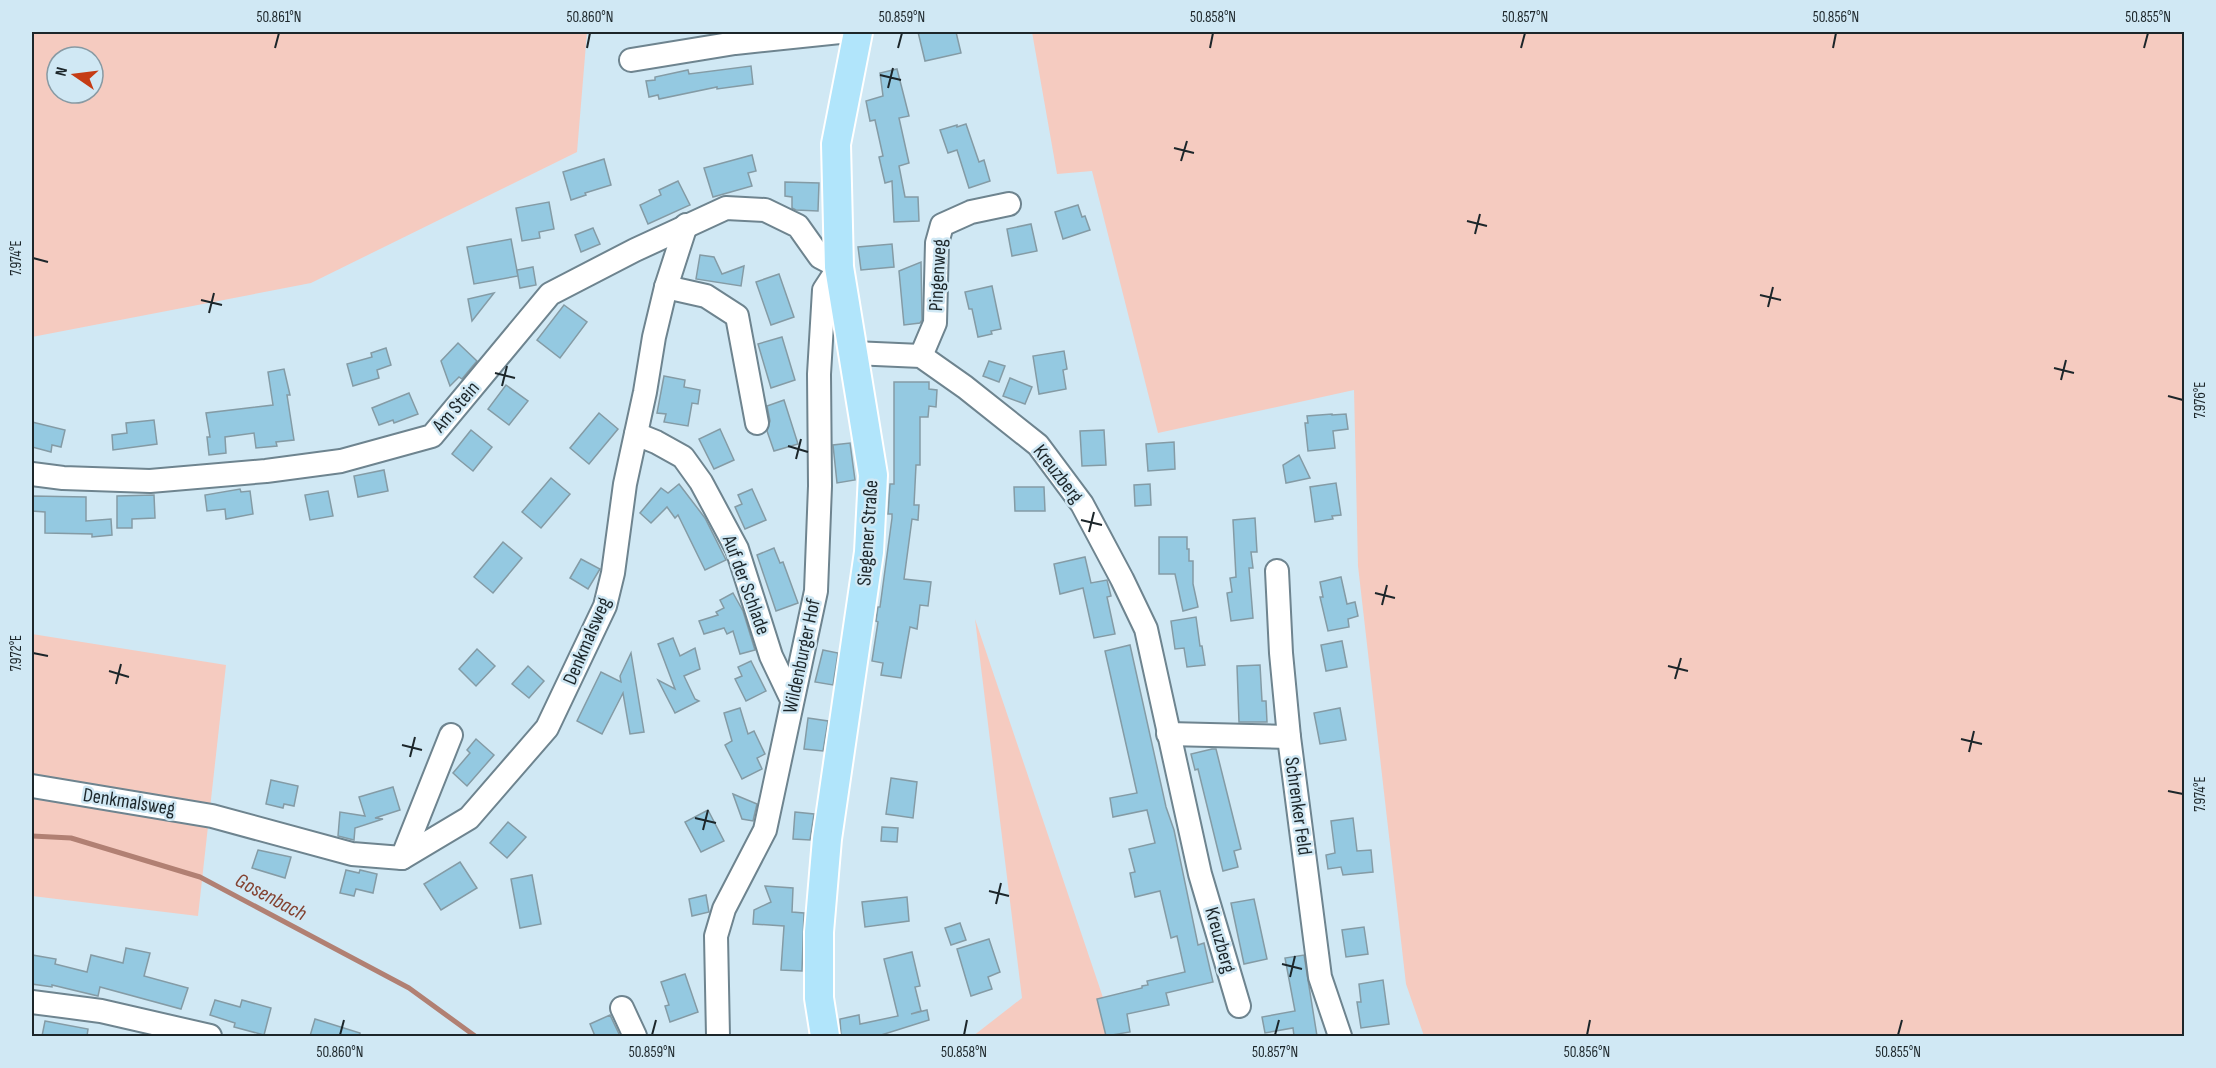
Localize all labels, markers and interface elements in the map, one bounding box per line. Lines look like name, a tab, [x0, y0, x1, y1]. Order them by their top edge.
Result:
text: 50.861°N	[257, 8, 301, 27]
text: 50.860°N	[567, 8, 613, 27]
text: 50.859°N	[879, 8, 925, 27]
text: 50.858°N	[1190, 8, 1236, 27]
text: 50.857°N	[1502, 8, 1548, 27]
text: 50.856°N	[1813, 8, 1859, 27]
text: 50.855°N	[2125, 8, 2171, 27]
north arrow	[45, 45, 105, 105]
text: N	[52, 65, 72, 78]
street label: Pingenweg	[924, 238, 952, 312]
text: 7.974°E	[7, 240, 26, 276]
street label: Am Stein	[427, 377, 485, 438]
text: 7.976°E	[2191, 382, 2210, 419]
street label: Kreuzberg	[1028, 440, 1088, 508]
street label: Siegener Straße	[852, 479, 884, 587]
street label: Auf der Schlade	[717, 531, 775, 638]
street label: Denkmalsweg	[558, 594, 616, 688]
street label: Wildenburger Hof	[778, 596, 826, 715]
text: 7.972°E	[7, 635, 26, 671]
street label: Schrenker Feld	[1279, 755, 1317, 857]
text: 7.974°E	[2191, 776, 2210, 812]
street label: Denkmalsweg	[81, 783, 177, 821]
water label: Gosenbach	[231, 868, 311, 926]
street label: Kreuzberg	[1199, 904, 1241, 976]
text: 50.860°N	[317, 1043, 363, 1062]
text: 50.859°N	[629, 1043, 675, 1062]
text: 50.858°N	[941, 1043, 987, 1062]
text: 50.857°N	[1252, 1043, 1298, 1062]
text: 50.856°N	[1564, 1043, 1610, 1062]
text: 50.855°N	[1875, 1043, 1921, 1062]

